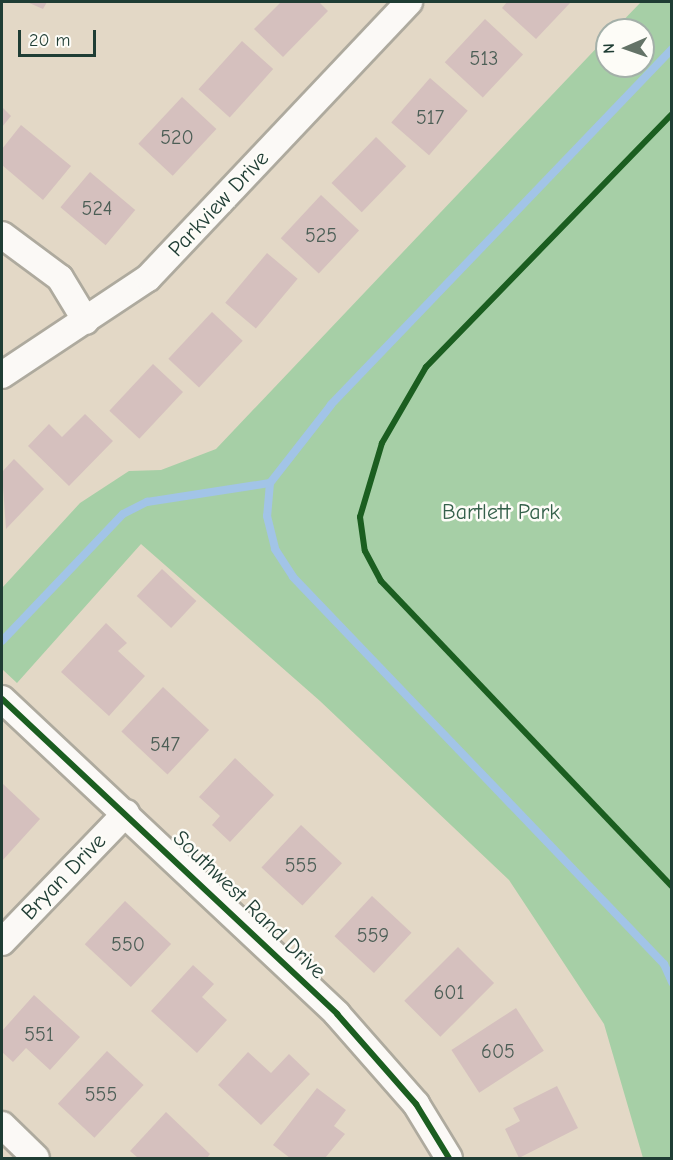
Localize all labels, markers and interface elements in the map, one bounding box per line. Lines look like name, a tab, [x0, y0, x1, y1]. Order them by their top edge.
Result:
scale bar	[21, 18, 99, 56]
north arrow	[595, 18, 655, 78]
text: 20 m	[29, 30, 70, 51]
text: N	[600, 43, 618, 54]
house number: 513	[470, 46, 498, 70]
house number: 517	[416, 105, 444, 129]
house number: 520	[160, 125, 194, 149]
street label: Parkview Drive	[163, 146, 275, 262]
house number: 524	[82, 196, 112, 220]
house number: 525	[305, 223, 337, 247]
park label: Bartlett Park	[442, 500, 560, 526]
house number: 547	[150, 732, 180, 756]
street label: Southwest Rand Drive	[167, 825, 331, 985]
street label: Bryan Drive	[16, 828, 112, 926]
house number: 555	[285, 853, 317, 877]
house number: 559	[357, 923, 389, 947]
house number: 550	[111, 932, 145, 956]
house number: 601	[434, 980, 464, 1004]
house number: 551	[24, 1022, 54, 1046]
house number: 605	[481, 1039, 515, 1063]
house number: 555	[85, 1082, 117, 1106]

